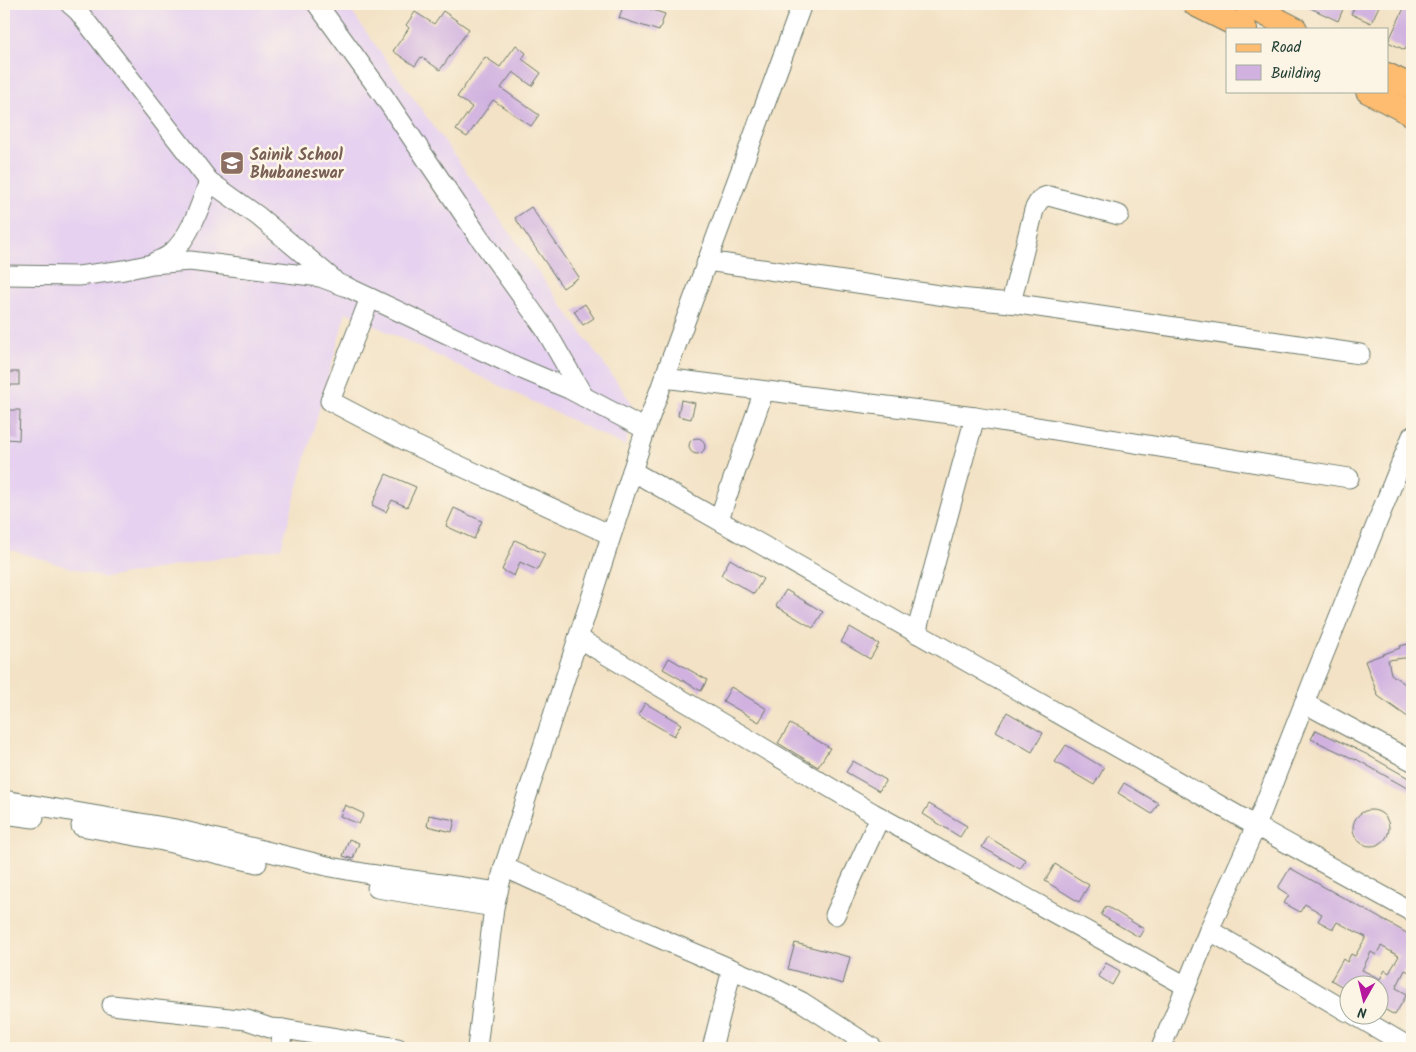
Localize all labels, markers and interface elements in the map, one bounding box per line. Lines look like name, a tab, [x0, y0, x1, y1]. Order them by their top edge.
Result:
legend	[1226, 28, 1388, 92]
text: Road	[1271, 36, 1302, 60]
text: Building	[1271, 62, 1321, 86]
place label: Sainik School Bhubaneswar	[250, 143, 345, 186]
school or university icon: Sainik School Bhubaneswar	[219, 150, 245, 176]
north arrow	[1338, 974, 1388, 1024]
text: N	[1356, 1000, 1368, 1023]

